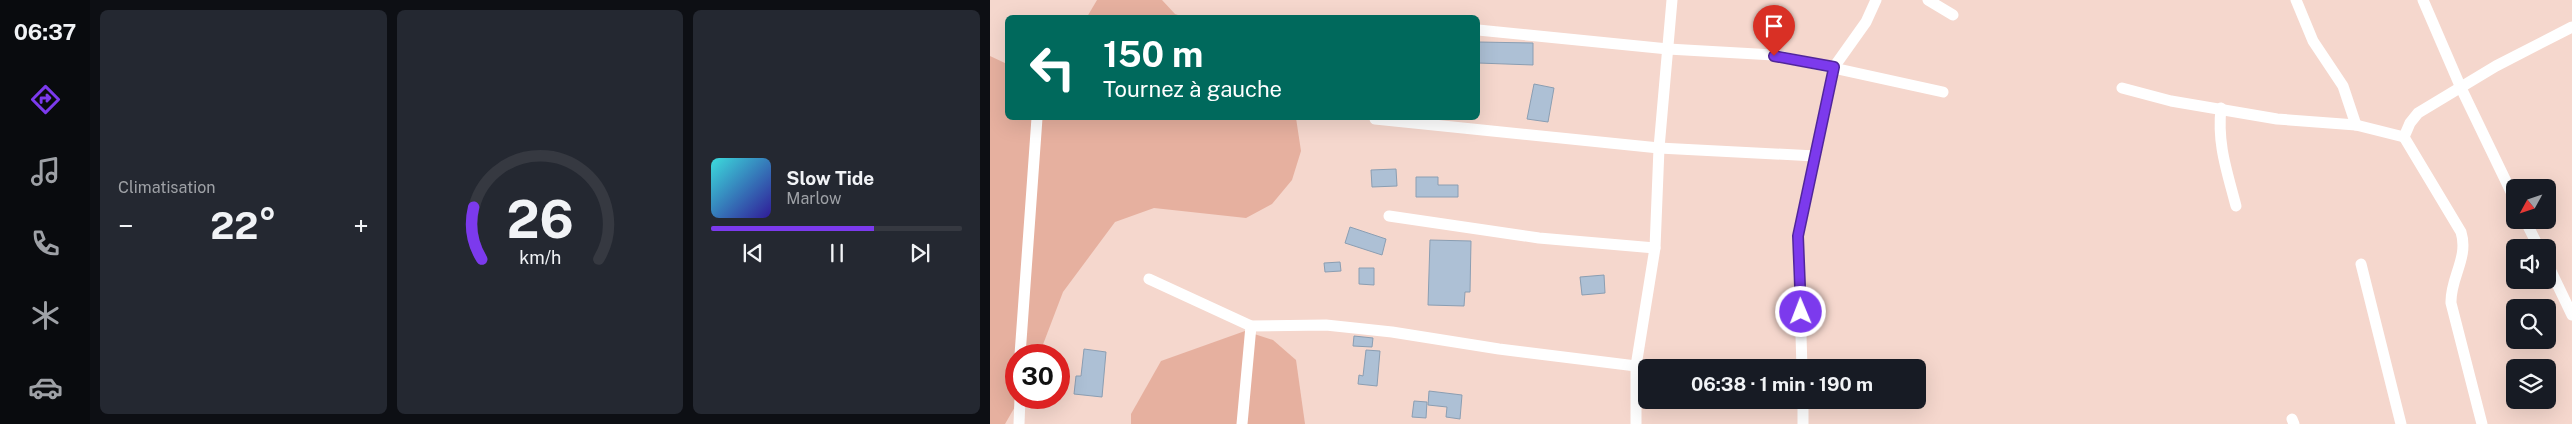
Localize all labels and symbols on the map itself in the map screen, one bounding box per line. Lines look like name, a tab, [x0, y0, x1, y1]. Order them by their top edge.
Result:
pin	[1753, 5, 1795, 56]
north arrow	[2506, 179, 2556, 229]
position arrow	[1774, 285, 1826, 337]
speed limit sign: 30	[1005, 344, 1070, 409]

